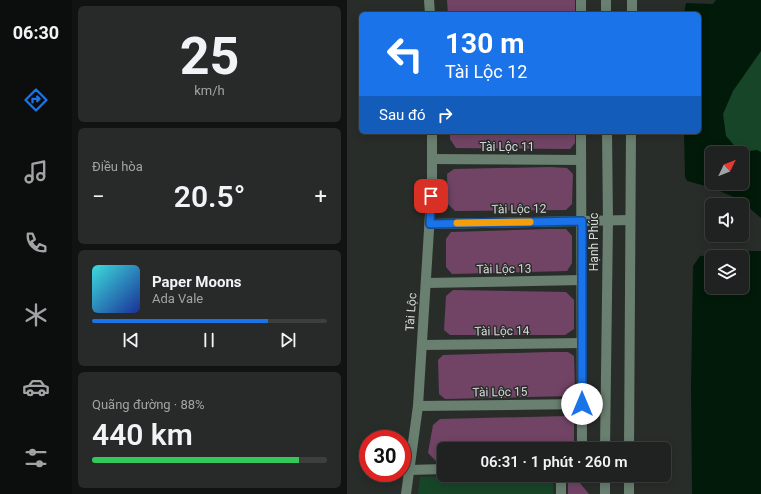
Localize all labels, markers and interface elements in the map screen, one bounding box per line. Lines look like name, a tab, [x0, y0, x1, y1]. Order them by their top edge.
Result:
text: 06:30	[13, 22, 59, 43]
text: 25	[180, 26, 239, 87]
text: 130 m	[445, 27, 524, 60]
icon: left	[379, 28, 431, 80]
text: Tài Lộc 12	[445, 61, 527, 82]
text: km/h	[194, 83, 225, 98]
icon: directions	[22, 86, 50, 114]
icon: right	[434, 104, 456, 126]
text: Sau đó	[379, 106, 426, 124]
street label: Tài Lộc 11	[480, 140, 534, 154]
north arrow	[705, 146, 749, 190]
map controls	[705, 146, 749, 294]
icon: music	[22, 158, 50, 186]
text: Điều hòa	[92, 159, 143, 174]
text: 20.5°	[174, 179, 245, 214]
pin	[414, 179, 448, 213]
text: −	[92, 184, 105, 209]
text: +	[315, 184, 327, 209]
icon: arrive	[420, 185, 442, 207]
button: sound	[705, 198, 749, 242]
street label: Tài Lộc 12	[491, 202, 547, 216]
street label: Hạnh Phúc	[587, 213, 601, 271]
icon: phone	[22, 229, 50, 257]
button: layers	[705, 250, 749, 294]
street label: Tài Lộc 13	[476, 262, 532, 276]
text: Paper Moons	[152, 273, 242, 291]
text: Ada Vale	[152, 291, 203, 306]
street label: Tài Lộc	[403, 292, 419, 332]
icon: climate	[22, 301, 50, 329]
street label: Tài Lộc 14	[474, 324, 530, 338]
icon: previous	[120, 329, 142, 351]
icon: pause	[198, 329, 220, 351]
icon: next	[277, 329, 299, 351]
icon: car	[22, 373, 50, 401]
position arrow	[561, 383, 603, 425]
street label: Tài Lộc 15	[472, 385, 528, 399]
text: Quãng đường · 88%	[92, 397, 205, 412]
text: 440 km	[92, 417, 193, 452]
speed limit sign: 30	[359, 430, 411, 482]
icon: filters	[22, 444, 50, 472]
text: 06:31 · 1 phút · 260 m	[480, 453, 628, 471]

